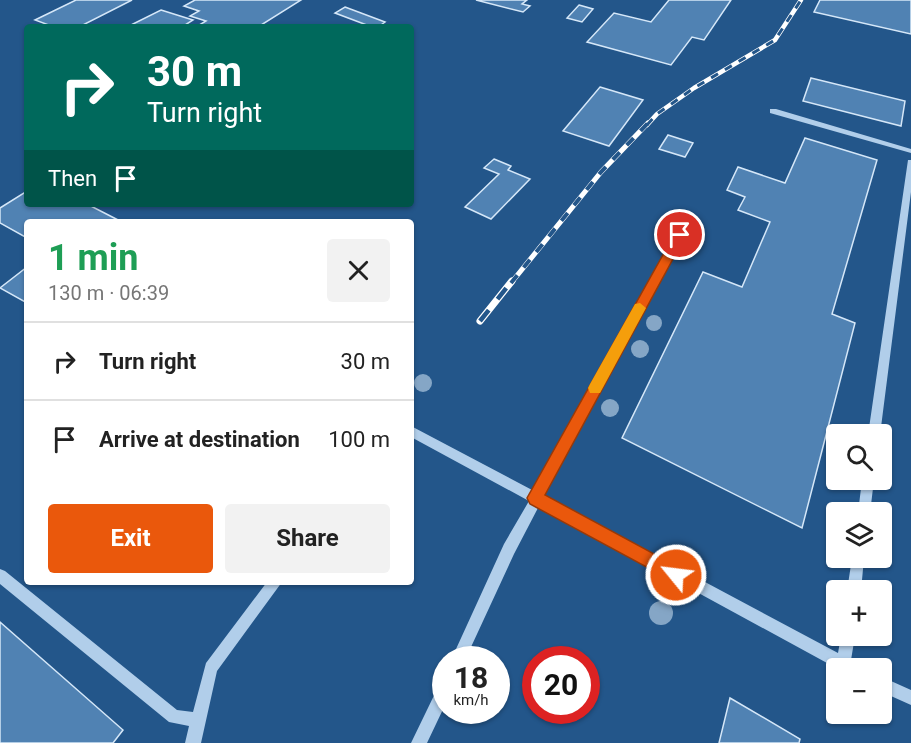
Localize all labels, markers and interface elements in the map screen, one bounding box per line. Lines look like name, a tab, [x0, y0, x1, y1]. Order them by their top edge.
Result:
text: 30 m	[147, 47, 242, 96]
icon: right	[48, 48, 126, 126]
text: Turn right	[147, 97, 262, 129]
icon: arrive	[109, 162, 142, 195]
text: Then	[48, 166, 97, 191]
pin	[654, 209, 705, 260]
icon: arrive	[663, 218, 696, 251]
text: 1 min	[48, 237, 139, 279]
button: close	[327, 239, 390, 302]
text: 130 m · 06:39	[48, 281, 169, 305]
icon: right	[48, 345, 81, 378]
text: Turn right	[99, 349, 196, 374]
text: 30 m	[341, 349, 390, 374]
icon: arrive	[48, 423, 81, 456]
map controls	[826, 424, 892, 724]
button: search	[826, 424, 892, 490]
text: Arrive at destination	[99, 427, 300, 452]
text: 100 m	[328, 427, 390, 452]
button: layers	[826, 502, 892, 568]
button: Exit	[48, 504, 213, 573]
button: Share	[225, 504, 390, 573]
position arrow	[644, 543, 708, 607]
button: +	[826, 580, 892, 646]
speed limit sign: 20	[522, 646, 600, 724]
button: −	[826, 658, 892, 724]
text: 18	[454, 660, 488, 695]
text: km/h	[453, 691, 489, 709]

